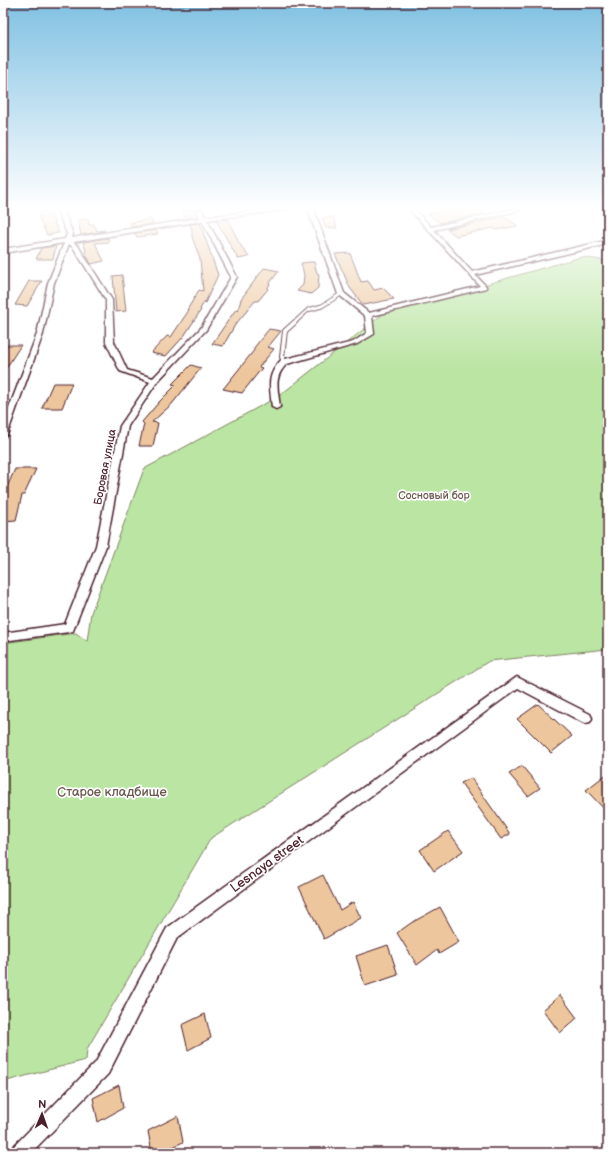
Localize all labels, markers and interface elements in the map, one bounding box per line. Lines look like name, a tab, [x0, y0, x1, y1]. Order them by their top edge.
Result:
street label: Боровая улица	[91, 427, 119, 506]
park label: Сосновый бор	[398, 489, 471, 502]
park label: Старое кладбище	[57, 784, 167, 800]
street label: Lesnaya street	[227, 832, 307, 896]
north arrow	[22, 1094, 62, 1134]
text: N	[38, 1098, 47, 1111]

